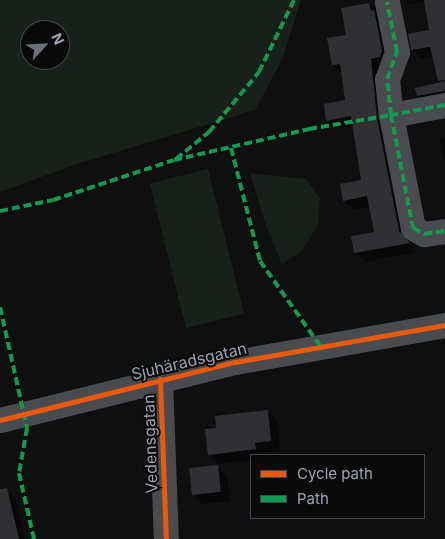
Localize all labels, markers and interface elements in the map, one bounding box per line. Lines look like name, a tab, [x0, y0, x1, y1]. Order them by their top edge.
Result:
north arrow	[20, 20, 70, 70]
text: N	[48, 30, 68, 47]
street label: Sjuhäradsgatan	[129, 338, 249, 384]
street label: Vedensgatan	[139, 394, 161, 494]
legend	[250, 454, 425, 519]
text: Cycle path	[297, 464, 373, 483]
text: Path	[297, 489, 329, 508]

